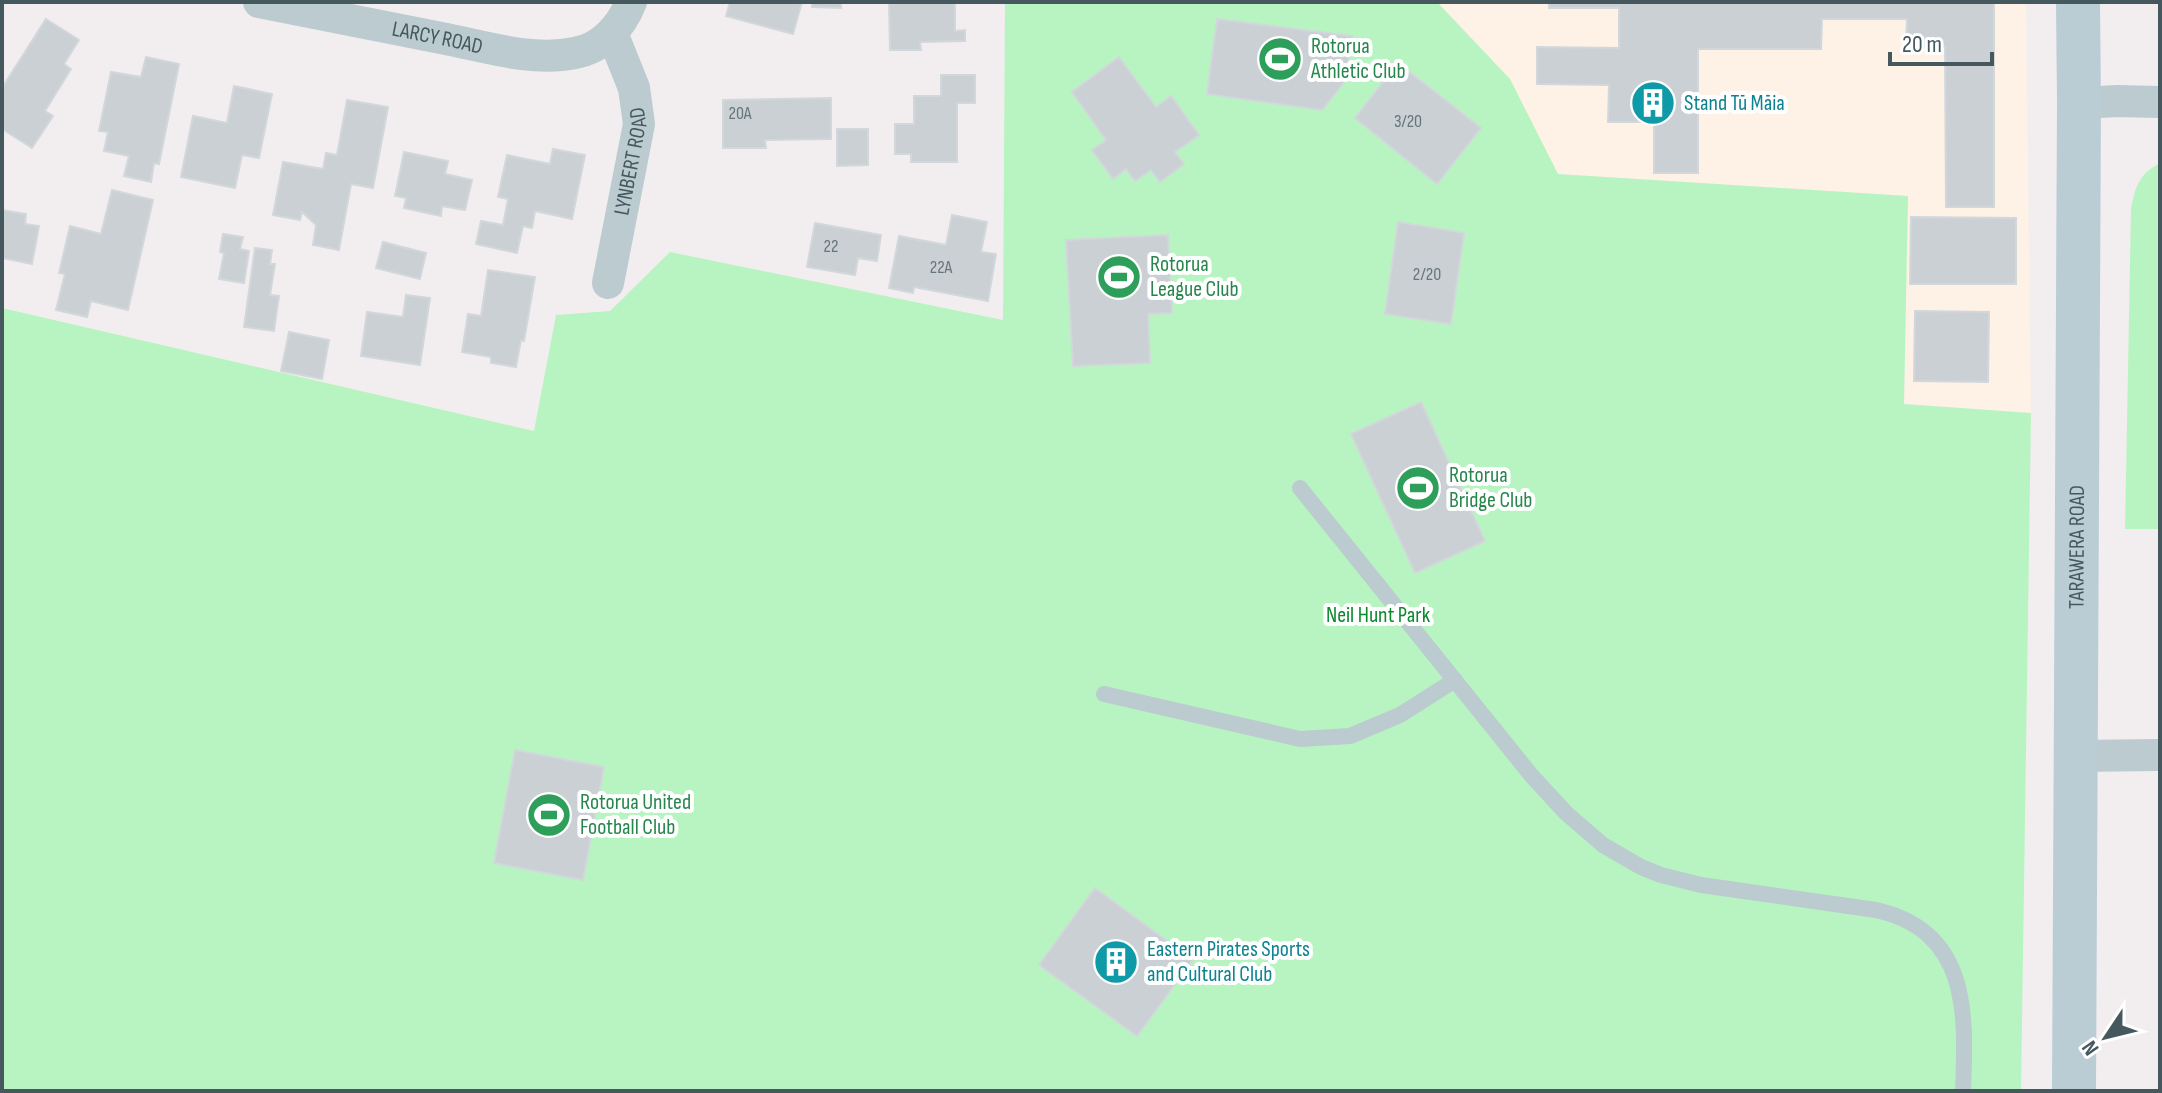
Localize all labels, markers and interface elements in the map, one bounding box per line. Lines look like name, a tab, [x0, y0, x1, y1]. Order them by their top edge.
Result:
street label: LARCY ROAD	[390, 15, 485, 60]
scale bar	[1890, 16, 1992, 66]
text: 20 m	[1902, 30, 1942, 59]
place label: Rotorua Athletic Club	[1310, 33, 1406, 85]
sports icon: Rotorua Athletic Club	[1256, 35, 1304, 83]
building icon: Stand Tū Māia	[1629, 79, 1677, 127]
place label: Stand Tū Māia	[1684, 90, 1785, 117]
house number: 20A	[728, 103, 752, 124]
street label: LYNBERT ROAD	[608, 106, 653, 218]
house number: 3/20	[1394, 111, 1422, 132]
house number: 22	[824, 236, 838, 257]
place label: Rotorua League Club	[1150, 251, 1239, 303]
sports icon: Rotorua League Club	[1095, 253, 1143, 301]
house number: 22A	[930, 257, 953, 278]
house number: 2/20	[1413, 264, 1441, 285]
place label: Rotorua Bridge Club	[1449, 462, 1533, 514]
sports icon: Rotorua Bridge Club	[1394, 464, 1442, 512]
street label: TARAWERA ROAD	[2063, 485, 2091, 609]
park label: Neil Hunt Park	[1326, 602, 1431, 629]
place label: Rotorua United Football Club	[580, 789, 691, 841]
sports icon: Rotorua United Football Club	[525, 791, 573, 839]
place label: Eastern Pirates Sports and Cultural Club	[1147, 936, 1310, 988]
building icon: Eastern Pirates Sports and Cultural Club	[1092, 938, 1140, 986]
north arrow	[2066, 997, 2146, 1077]
text: N	[2076, 1035, 2105, 1060]

